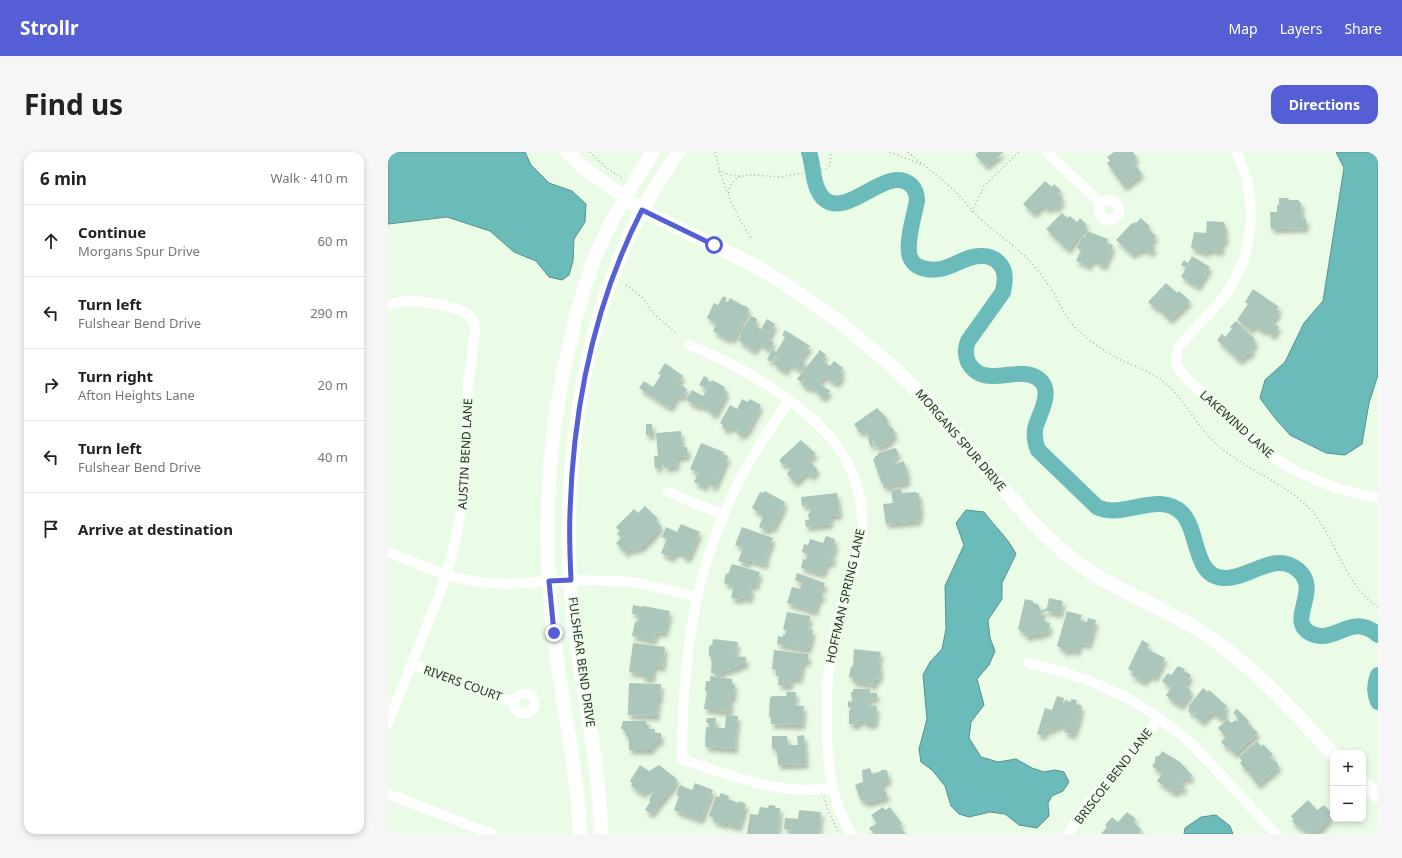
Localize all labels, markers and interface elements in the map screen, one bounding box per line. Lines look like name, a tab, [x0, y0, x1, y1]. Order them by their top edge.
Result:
text: Strollr	[20, 15, 79, 41]
text: Map	[1229, 19, 1258, 38]
text: Layers	[1280, 19, 1322, 38]
text: Share	[1344, 19, 1382, 38]
text: Find us	[24, 85, 123, 123]
button: Directions	[1271, 85, 1378, 124]
text: 6 min	[40, 167, 87, 190]
text: Walk · 410 m	[270, 169, 348, 187]
text: Continue	[78, 222, 146, 242]
icon: ahead	[40, 230, 62, 252]
text: 60 m	[318, 232, 348, 250]
route start	[705, 236, 723, 254]
text: Morgans Spur Drive	[78, 242, 200, 260]
text: Turn left	[78, 294, 142, 314]
icon: left	[40, 302, 62, 324]
text: 290 m	[310, 304, 348, 322]
text: Fulshear Bend Drive	[78, 314, 201, 332]
text: Turn right	[78, 366, 153, 386]
icon: right	[40, 374, 62, 396]
text: 20 m	[318, 376, 348, 394]
street label: MORGANS SPUR DRIVE	[912, 385, 1010, 495]
text: Afton Heights Lane	[78, 386, 195, 404]
street label: LAKEWIND LANE	[1196, 386, 1278, 462]
street label: AUSTIN BEND LANE	[454, 398, 476, 510]
text: Turn left	[78, 438, 142, 458]
icon: left	[40, 446, 62, 468]
text: 40 m	[318, 448, 348, 466]
text: Fulshear Bend Drive	[78, 458, 201, 476]
icon: arrive	[40, 518, 62, 540]
text: Arrive at destination	[78, 519, 233, 539]
street label: HOFFMAN SPRING LANE	[821, 527, 869, 665]
street label: FULSHEAR BEND DRIVE	[564, 596, 600, 728]
route end	[545, 624, 563, 642]
street label: RIVERS COURT	[421, 661, 505, 705]
street label: BRISCOE BEND LANE	[1070, 724, 1156, 828]
map controls	[1330, 750, 1366, 822]
button: +	[1330, 750, 1366, 786]
button: −	[1330, 786, 1366, 822]

